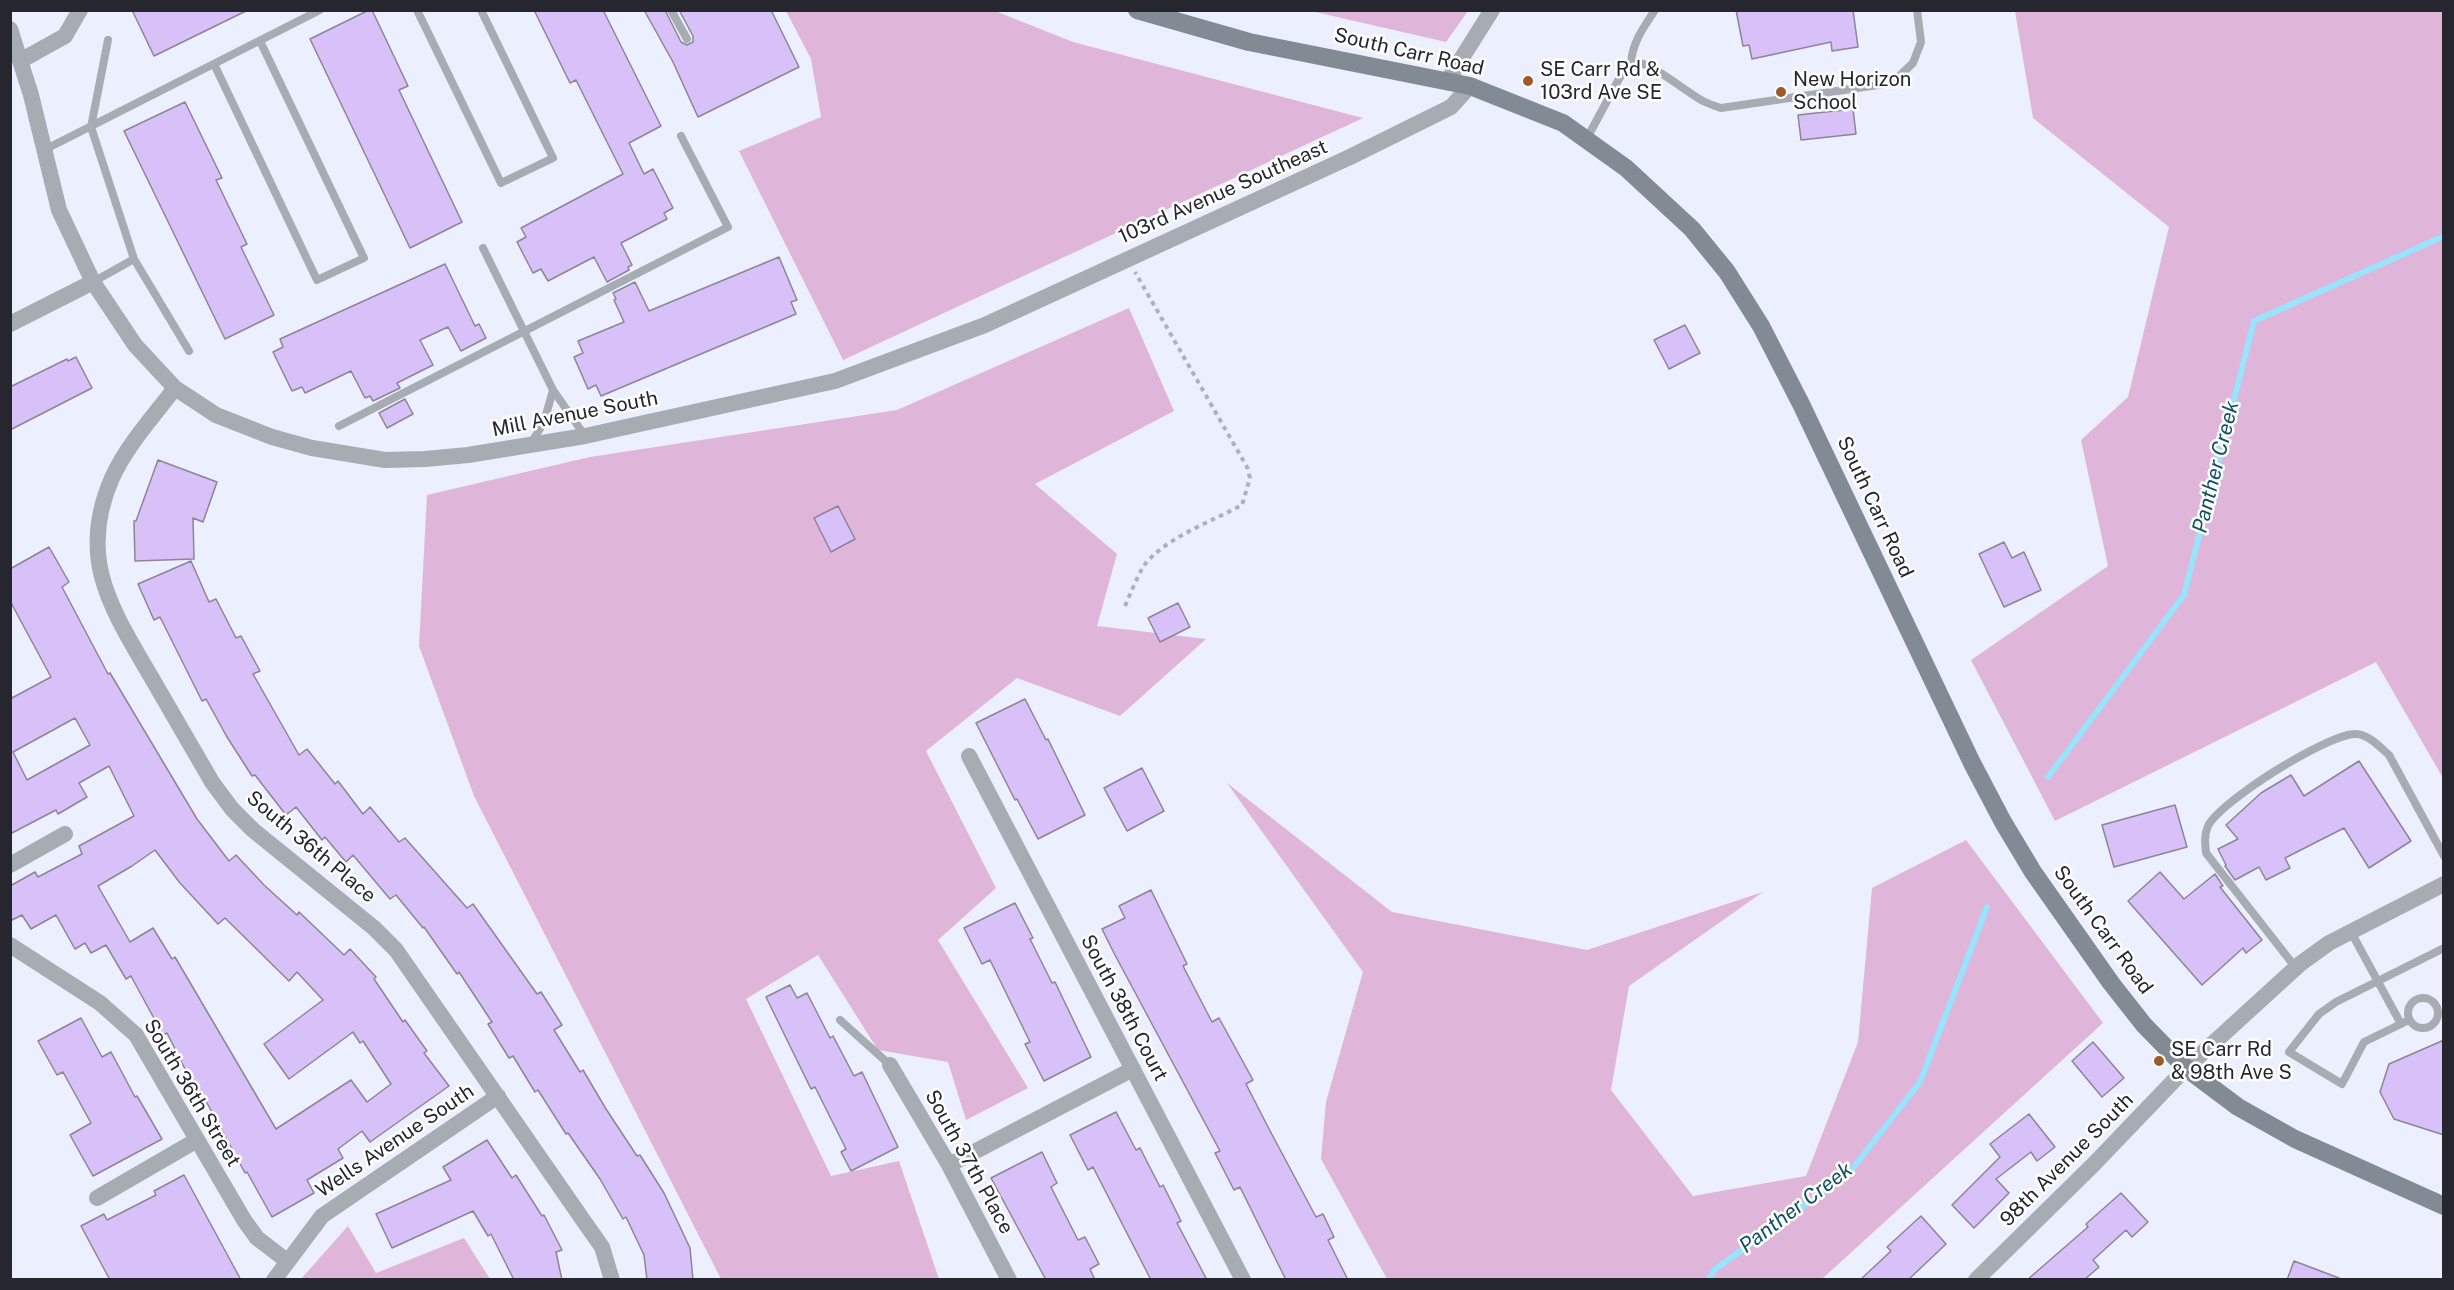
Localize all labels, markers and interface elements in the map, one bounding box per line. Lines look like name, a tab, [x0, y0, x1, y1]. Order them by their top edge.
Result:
street label: South Carr Road	[1332, 23, 1486, 81]
place label: SE Carr Rd & 103rd Ave SE	[1540, 58, 1662, 105]
place label: New Horizon School	[1793, 68, 1911, 115]
marker: SE Carr Rd & 103rd Ave SE	[1521, 74, 1535, 88]
marker: New Horizon School	[1774, 85, 1788, 99]
street label: 103rd Avenue Southeast	[1115, 135, 1331, 249]
street label: Mill Avenue South	[490, 386, 660, 442]
water label: Panther Creek	[2187, 398, 2245, 536]
street label: South Carr Road	[1832, 433, 1918, 581]
street label: South 36th Place	[241, 786, 381, 908]
street label: South Carr Road	[2048, 861, 2158, 999]
street label: South 38th Court	[1075, 931, 1173, 1085]
street label: South 36th Street	[138, 1015, 246, 1171]
place label: SE Carr Rd & 98th Ave S	[2171, 1038, 2292, 1085]
marker: SE Carr Rd & 98th Ave S	[2152, 1054, 2166, 1068]
street label: Wells Avenue South	[312, 1079, 478, 1203]
street label: South 37th Place	[920, 1086, 1018, 1238]
street label: 98th Avenue South	[1995, 1088, 2139, 1232]
water label: Panther Creek	[1734, 1157, 1858, 1259]

